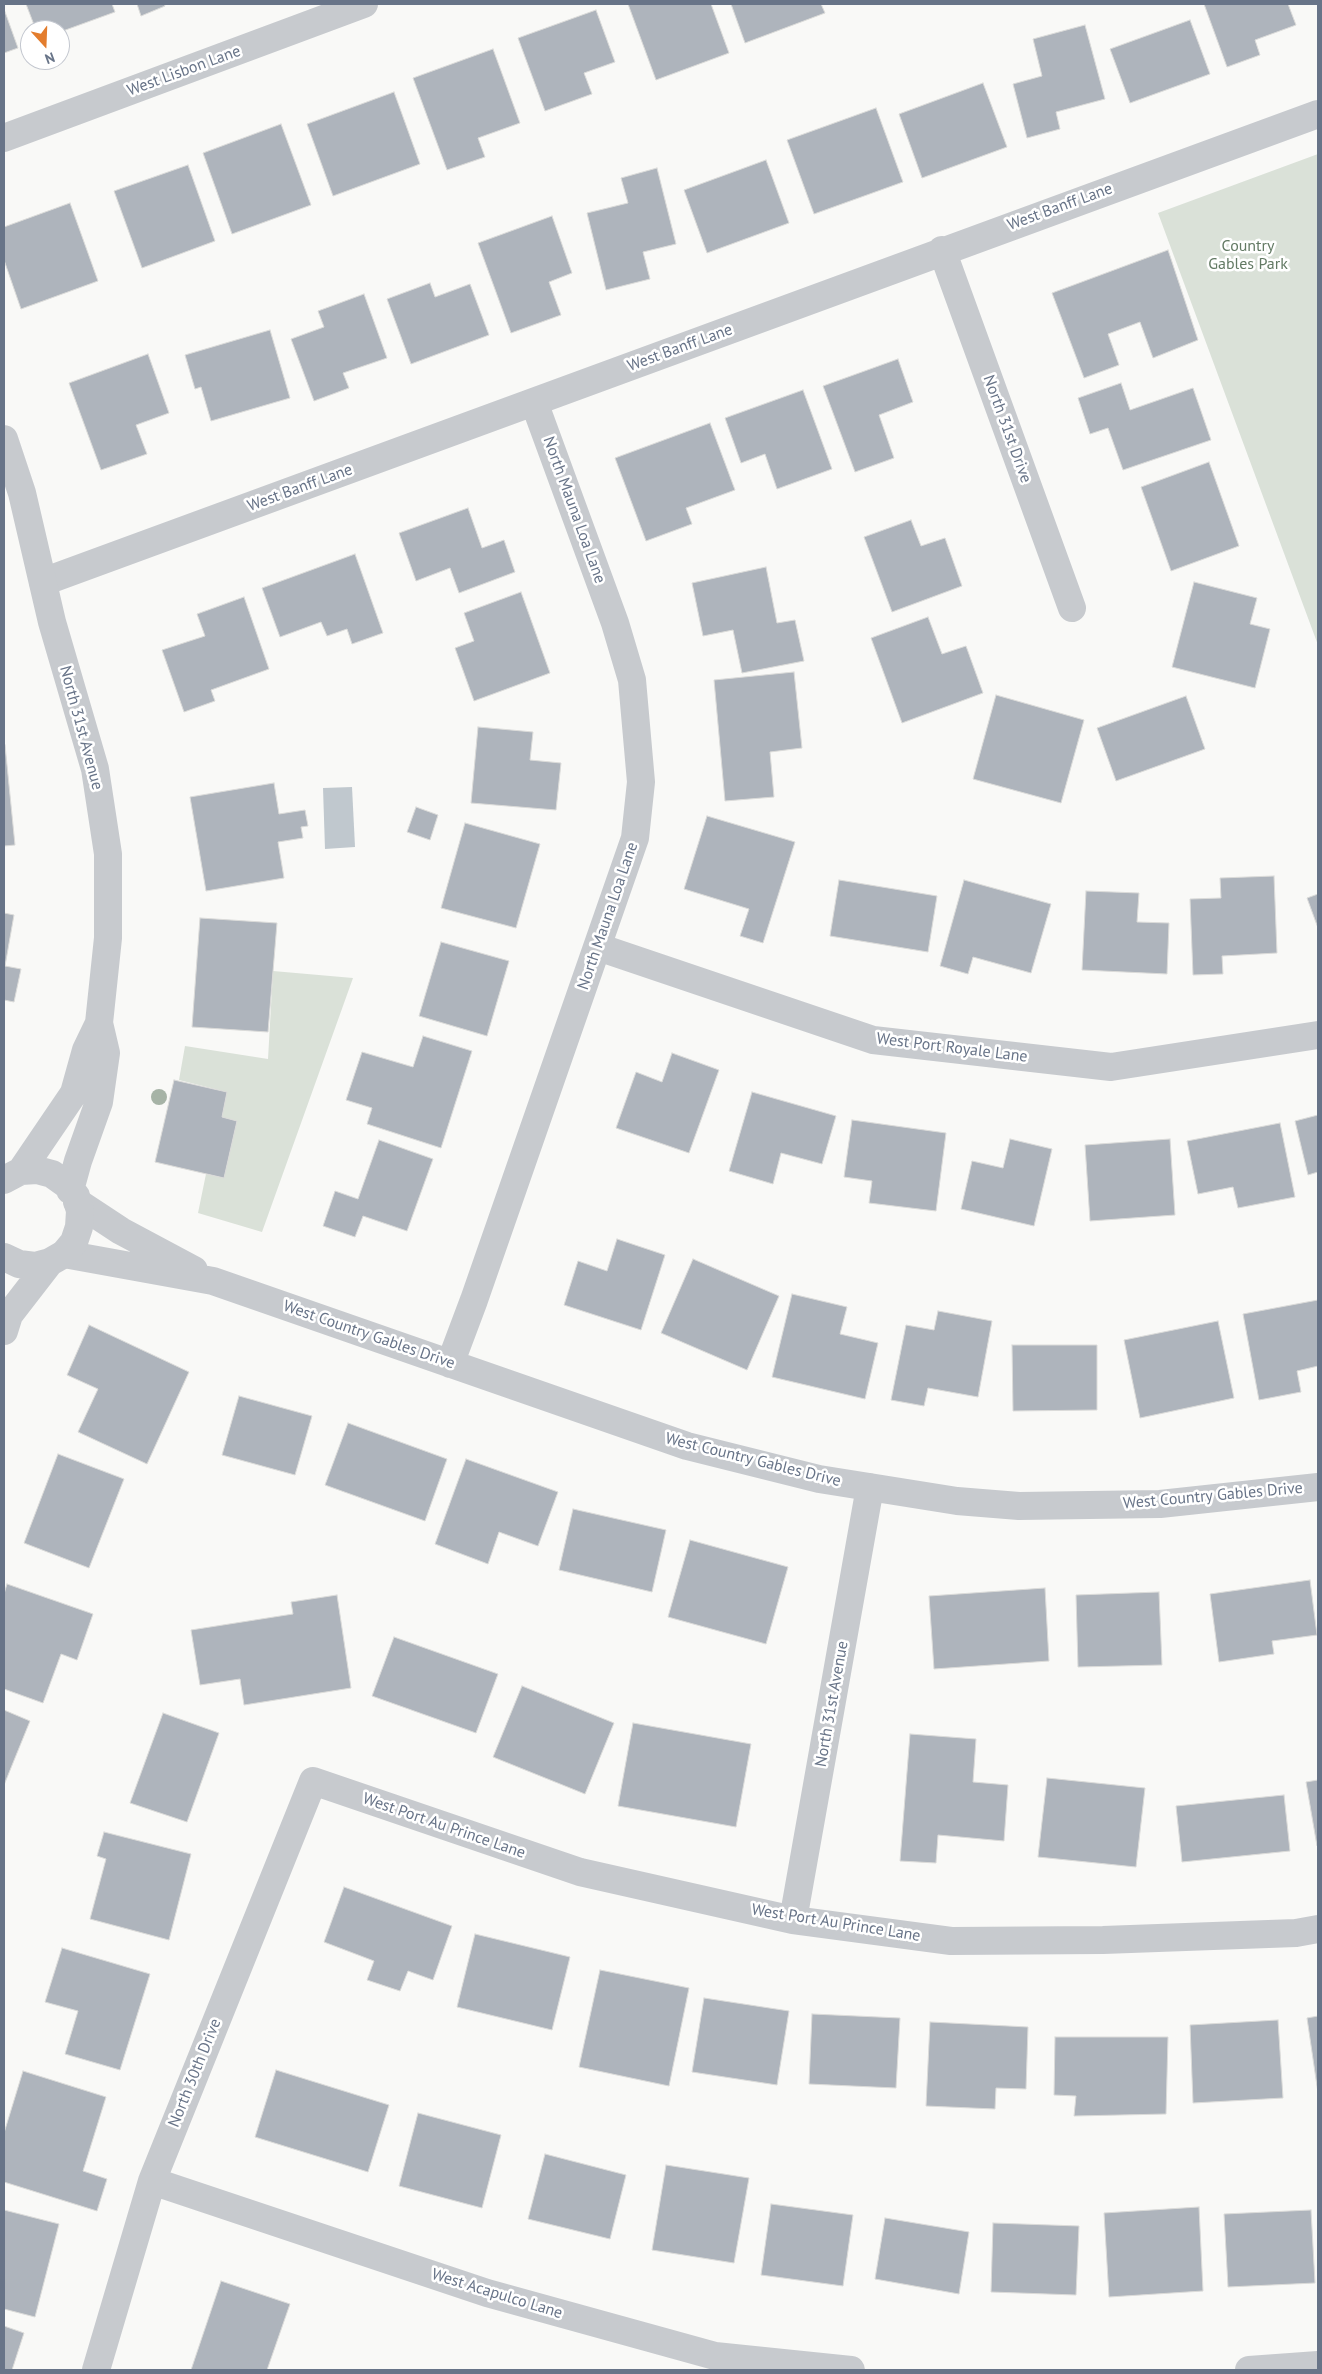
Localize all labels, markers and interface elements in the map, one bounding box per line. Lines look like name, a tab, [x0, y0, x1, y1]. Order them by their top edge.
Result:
north arrow	[20, 20, 70, 70]
street label: West Lisbon Lane	[125, 42, 243, 100]
text: N	[42, 48, 57, 68]
street label: West Banff Lane	[1005, 179, 1115, 235]
park label: Country Gables Park	[1208, 236, 1288, 274]
street label: West Banff Lane	[625, 320, 735, 376]
street label: North 31st Drive	[979, 372, 1035, 486]
street label: North Mauna Loa Lane	[539, 434, 609, 586]
street label: West Banff Lane	[245, 460, 355, 516]
street label: North 31st Avenue	[55, 664, 107, 792]
street label: North Mauna Loa Lane	[574, 840, 642, 992]
street label: West Port Royale Lane	[875, 1029, 1029, 1067]
street label: West Country Gables Drive	[281, 1297, 457, 1373]
street label: West Country Gables Drive	[663, 1429, 843, 1491]
street label: West Country Gables Drive	[1122, 1479, 1304, 1513]
street label: North 31st Avenue	[811, 1640, 853, 1768]
street label: West Port Au Prince Lane	[360, 1789, 528, 1863]
street label: West Port Au Prince Lane	[750, 1900, 922, 1946]
street label: North 30th Drive	[164, 2016, 226, 2130]
street label: West Acapulco Lane	[429, 2265, 565, 2323]

